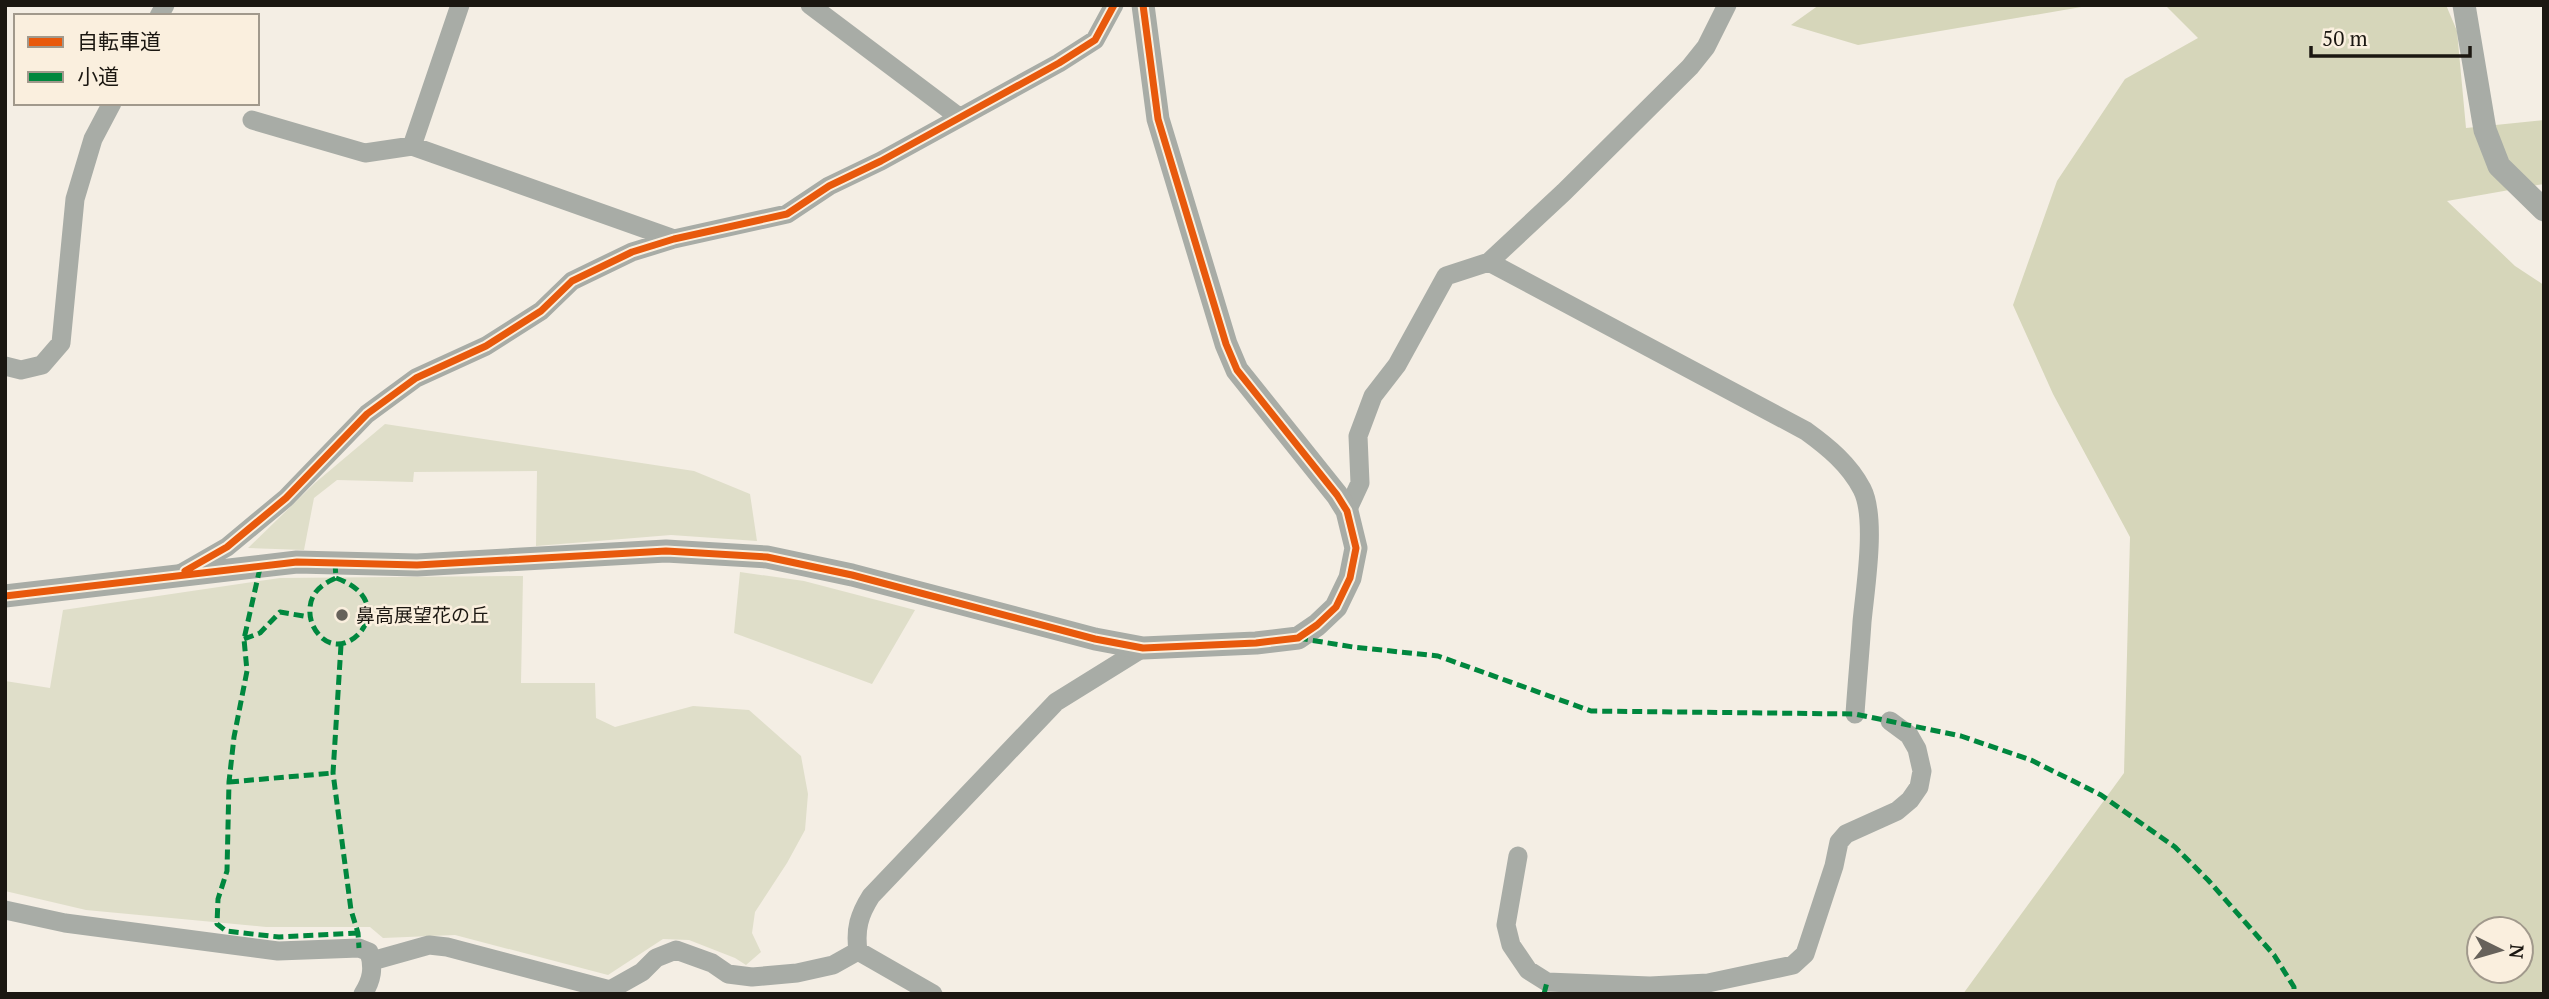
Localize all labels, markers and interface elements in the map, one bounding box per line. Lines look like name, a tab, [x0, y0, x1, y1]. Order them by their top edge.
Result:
legend	[14, 14, 259, 105]
scale bar	[2311, 14, 2470, 58]
text: 50 m	[2322, 24, 2368, 52]
text: 自転車道	[77, 27, 161, 55]
text: 小道	[77, 62, 119, 90]
place label: 鼻高展望花の丘	[356, 602, 489, 627]
marker: 鼻高展望花の丘	[334, 607, 350, 623]
north arrow	[2465, 915, 2535, 985]
text: N	[2504, 943, 2531, 960]

